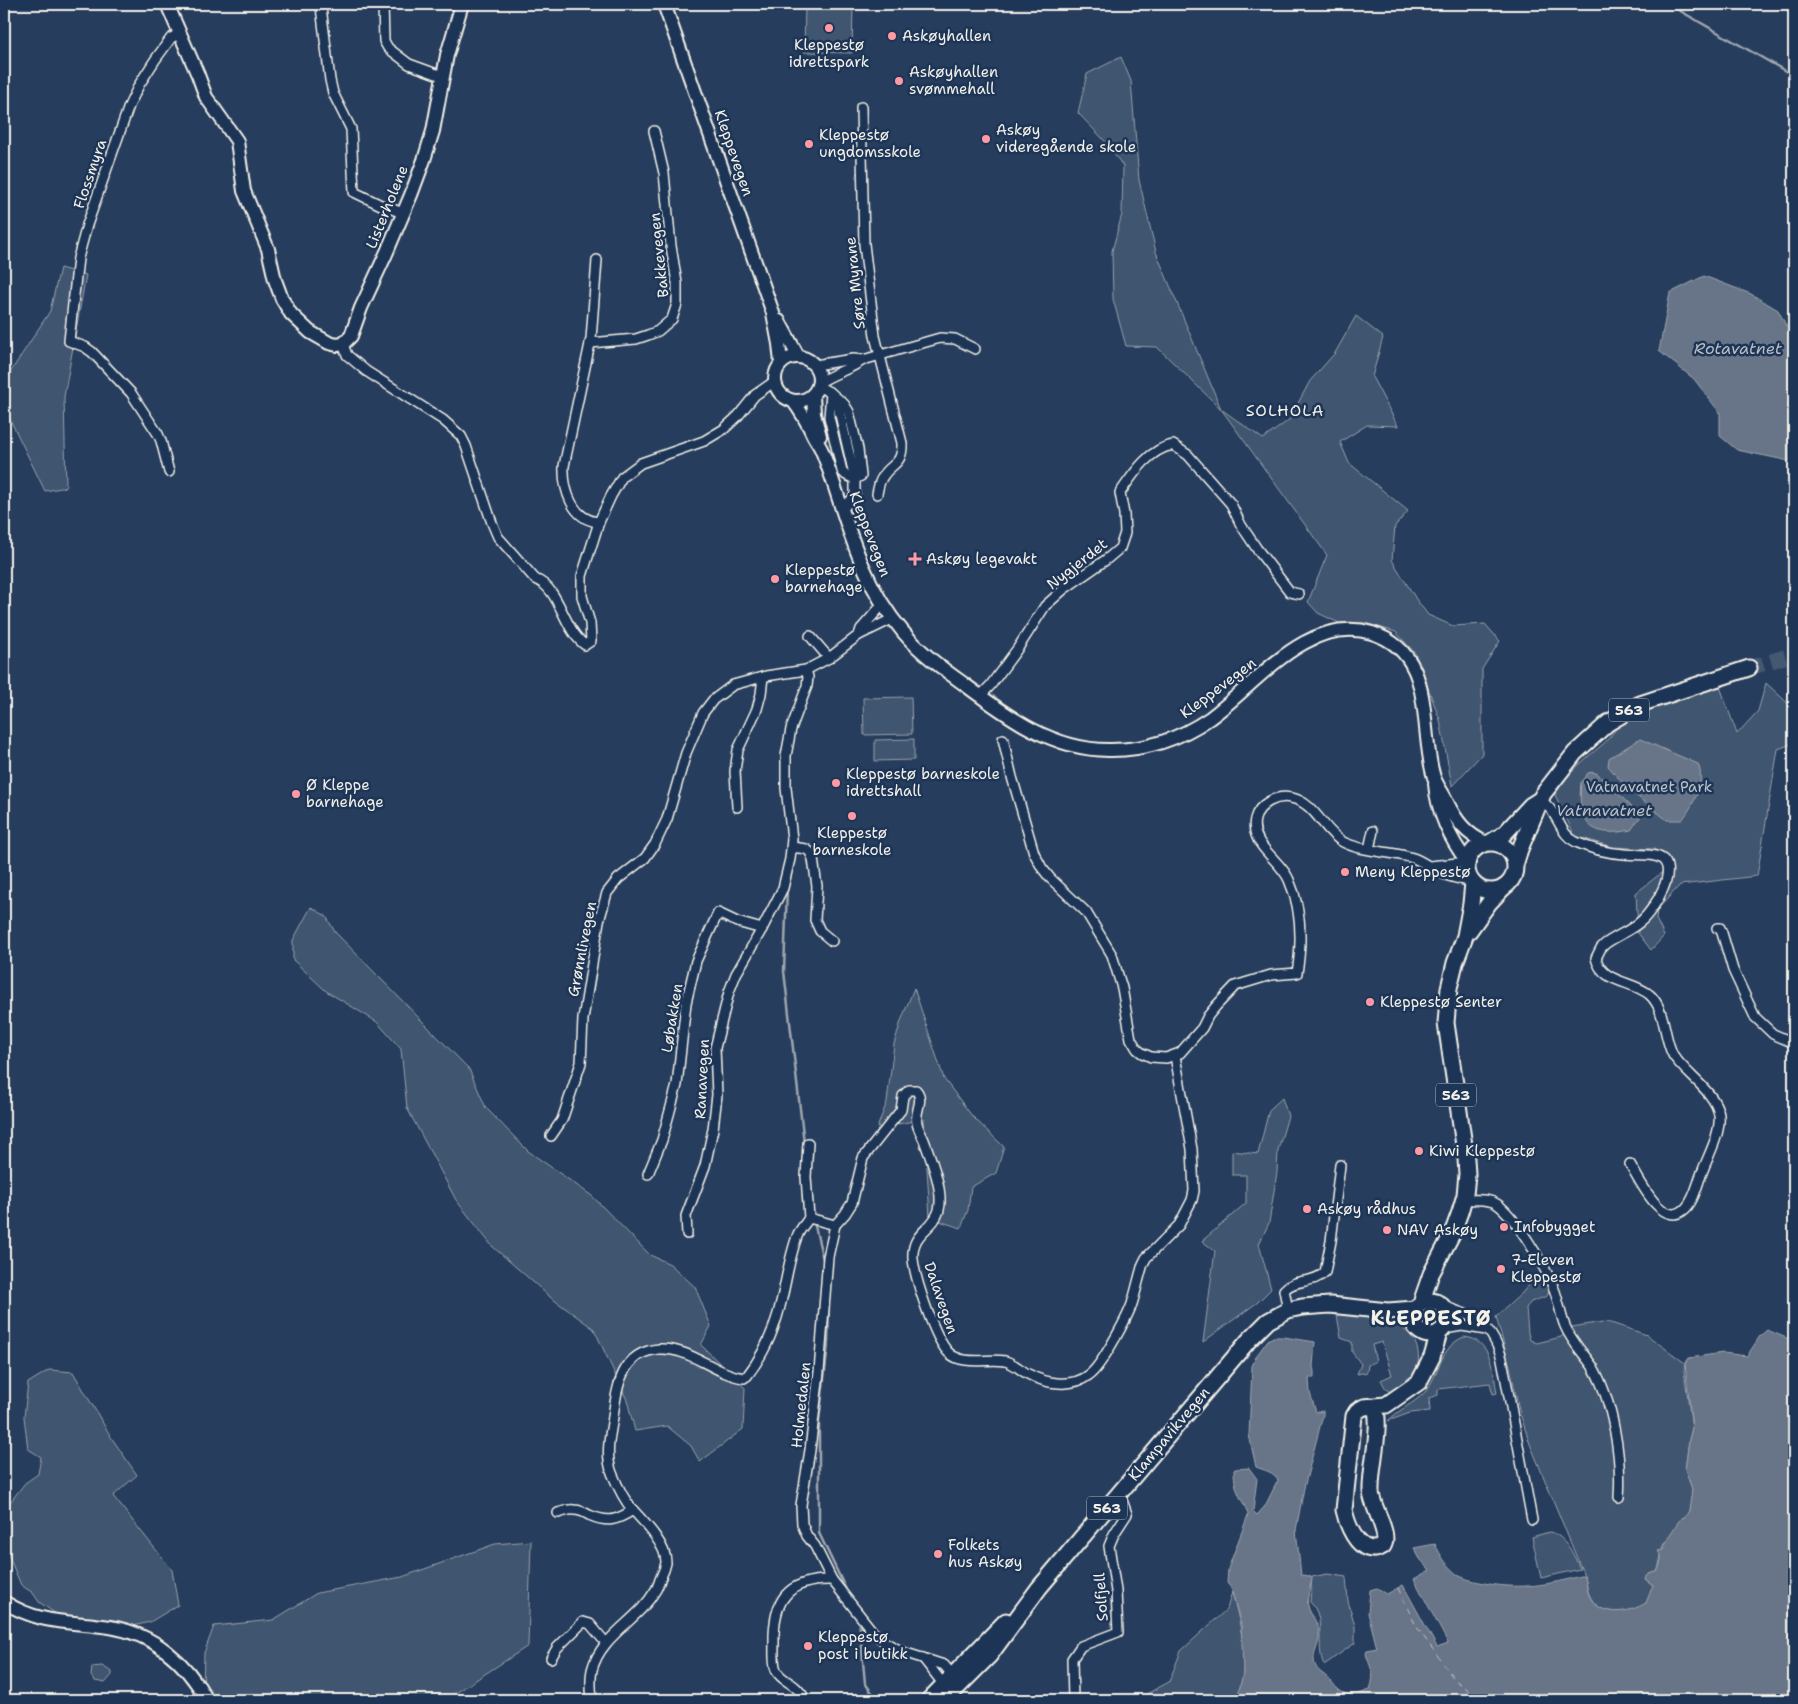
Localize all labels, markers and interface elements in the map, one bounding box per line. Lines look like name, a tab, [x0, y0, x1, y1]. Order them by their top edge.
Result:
marker: Kleppestø idrettspark	[823, 22, 835, 34]
place label: Askøyhallen	[902, 26, 991, 46]
marker: Askøyhallen	[886, 30, 898, 42]
place label: Kleppestø idrettspark	[789, 35, 869, 72]
place label: Askøyhallen svømmehall	[909, 62, 998, 99]
marker: Askøyhallen svømmehall	[893, 75, 905, 87]
street label: Kleppevegen	[710, 107, 758, 199]
place label: Askøy videregående skole	[996, 120, 1136, 157]
place label: Kleppestø ungdomsskole	[819, 125, 921, 162]
marker: Askøy videregående skole	[980, 133, 992, 145]
street label: Flossmyra	[69, 136, 111, 211]
marker: Kleppestø ungdomsskole	[803, 138, 815, 150]
street label: Listerholene	[361, 162, 413, 252]
street label: Bakkevegen	[645, 212, 673, 298]
street label: Søre Myrane	[840, 236, 870, 330]
water label: Rotavatnet	[1694, 338, 1782, 359]
district label: SOLHOLA	[1246, 400, 1324, 421]
street label: Kleppevegen	[845, 488, 895, 580]
street label: Nygjerdet	[1042, 534, 1112, 594]
place label: Askøy legevakt	[926, 549, 1037, 569]
marker: Askøy legevakt	[908, 552, 922, 566]
place label: Kleppestø barnehage	[785, 560, 863, 597]
marker: Kleppestø barnehage	[769, 573, 781, 585]
street label: Kleppevegen	[1176, 653, 1260, 723]
road number: 563	[1609, 698, 1649, 722]
place label: Kleppestø barneskole idrettshall	[846, 764, 1000, 801]
place label: Ø Kleppe barnehage	[306, 775, 384, 812]
marker: Kleppestø barneskole idrettshall	[830, 777, 842, 789]
park label: Vatnavatnet Park	[1586, 777, 1712, 797]
marker: Ø Kleppe barnehage	[290, 788, 302, 800]
water label: Vatnavatnet	[1556, 800, 1652, 821]
marker: Kleppestø barneskole	[846, 810, 858, 822]
place label: Kleppestø barneskole	[813, 823, 891, 860]
place label: Meny Kleppestø	[1355, 862, 1471, 882]
marker: Meny Kleppestø	[1339, 866, 1351, 878]
street label: Grønnlivegen	[563, 900, 601, 998]
street label: Løbakken	[657, 982, 687, 1054]
place label: Kleppestø Senter	[1380, 992, 1502, 1012]
marker: Kleppestø Senter	[1364, 996, 1376, 1008]
street label: Ranavegen	[690, 1039, 714, 1119]
road number: 563	[1436, 1084, 1476, 1106]
place label: Kiwi Kleppestø	[1429, 1141, 1536, 1161]
marker: Kiwi Kleppestø	[1413, 1145, 1425, 1157]
place label: Askøy rådhus	[1317, 1199, 1416, 1219]
marker: Askøy rådhus	[1301, 1203, 1313, 1215]
place label: Infobygget	[1514, 1217, 1595, 1237]
place label: NAV Askøy	[1397, 1220, 1478, 1240]
marker: Infobygget	[1498, 1221, 1510, 1233]
marker: NAV Askøy	[1381, 1224, 1393, 1236]
place label: 7-Eleven Kleppestø	[1511, 1250, 1582, 1287]
street label: Dalavegen	[919, 1259, 963, 1337]
marker: 7-Eleven Kleppestø	[1495, 1263, 1507, 1275]
district label: KLEPPESTØ	[1370, 1305, 1492, 1331]
street label: Holmedalen	[787, 1361, 815, 1449]
street label: Klampavikvegen	[1124, 1383, 1214, 1485]
road number: 563	[1087, 1496, 1127, 1520]
place label: Folkets hus Askøy	[948, 1535, 1022, 1572]
marker: Folkets hus Askøy	[932, 1548, 944, 1560]
street label: Solfjell	[1089, 1572, 1113, 1622]
place label: Kleppestø post i butikk	[818, 1627, 908, 1664]
marker: Kleppestø post i butikk	[802, 1640, 814, 1652]

